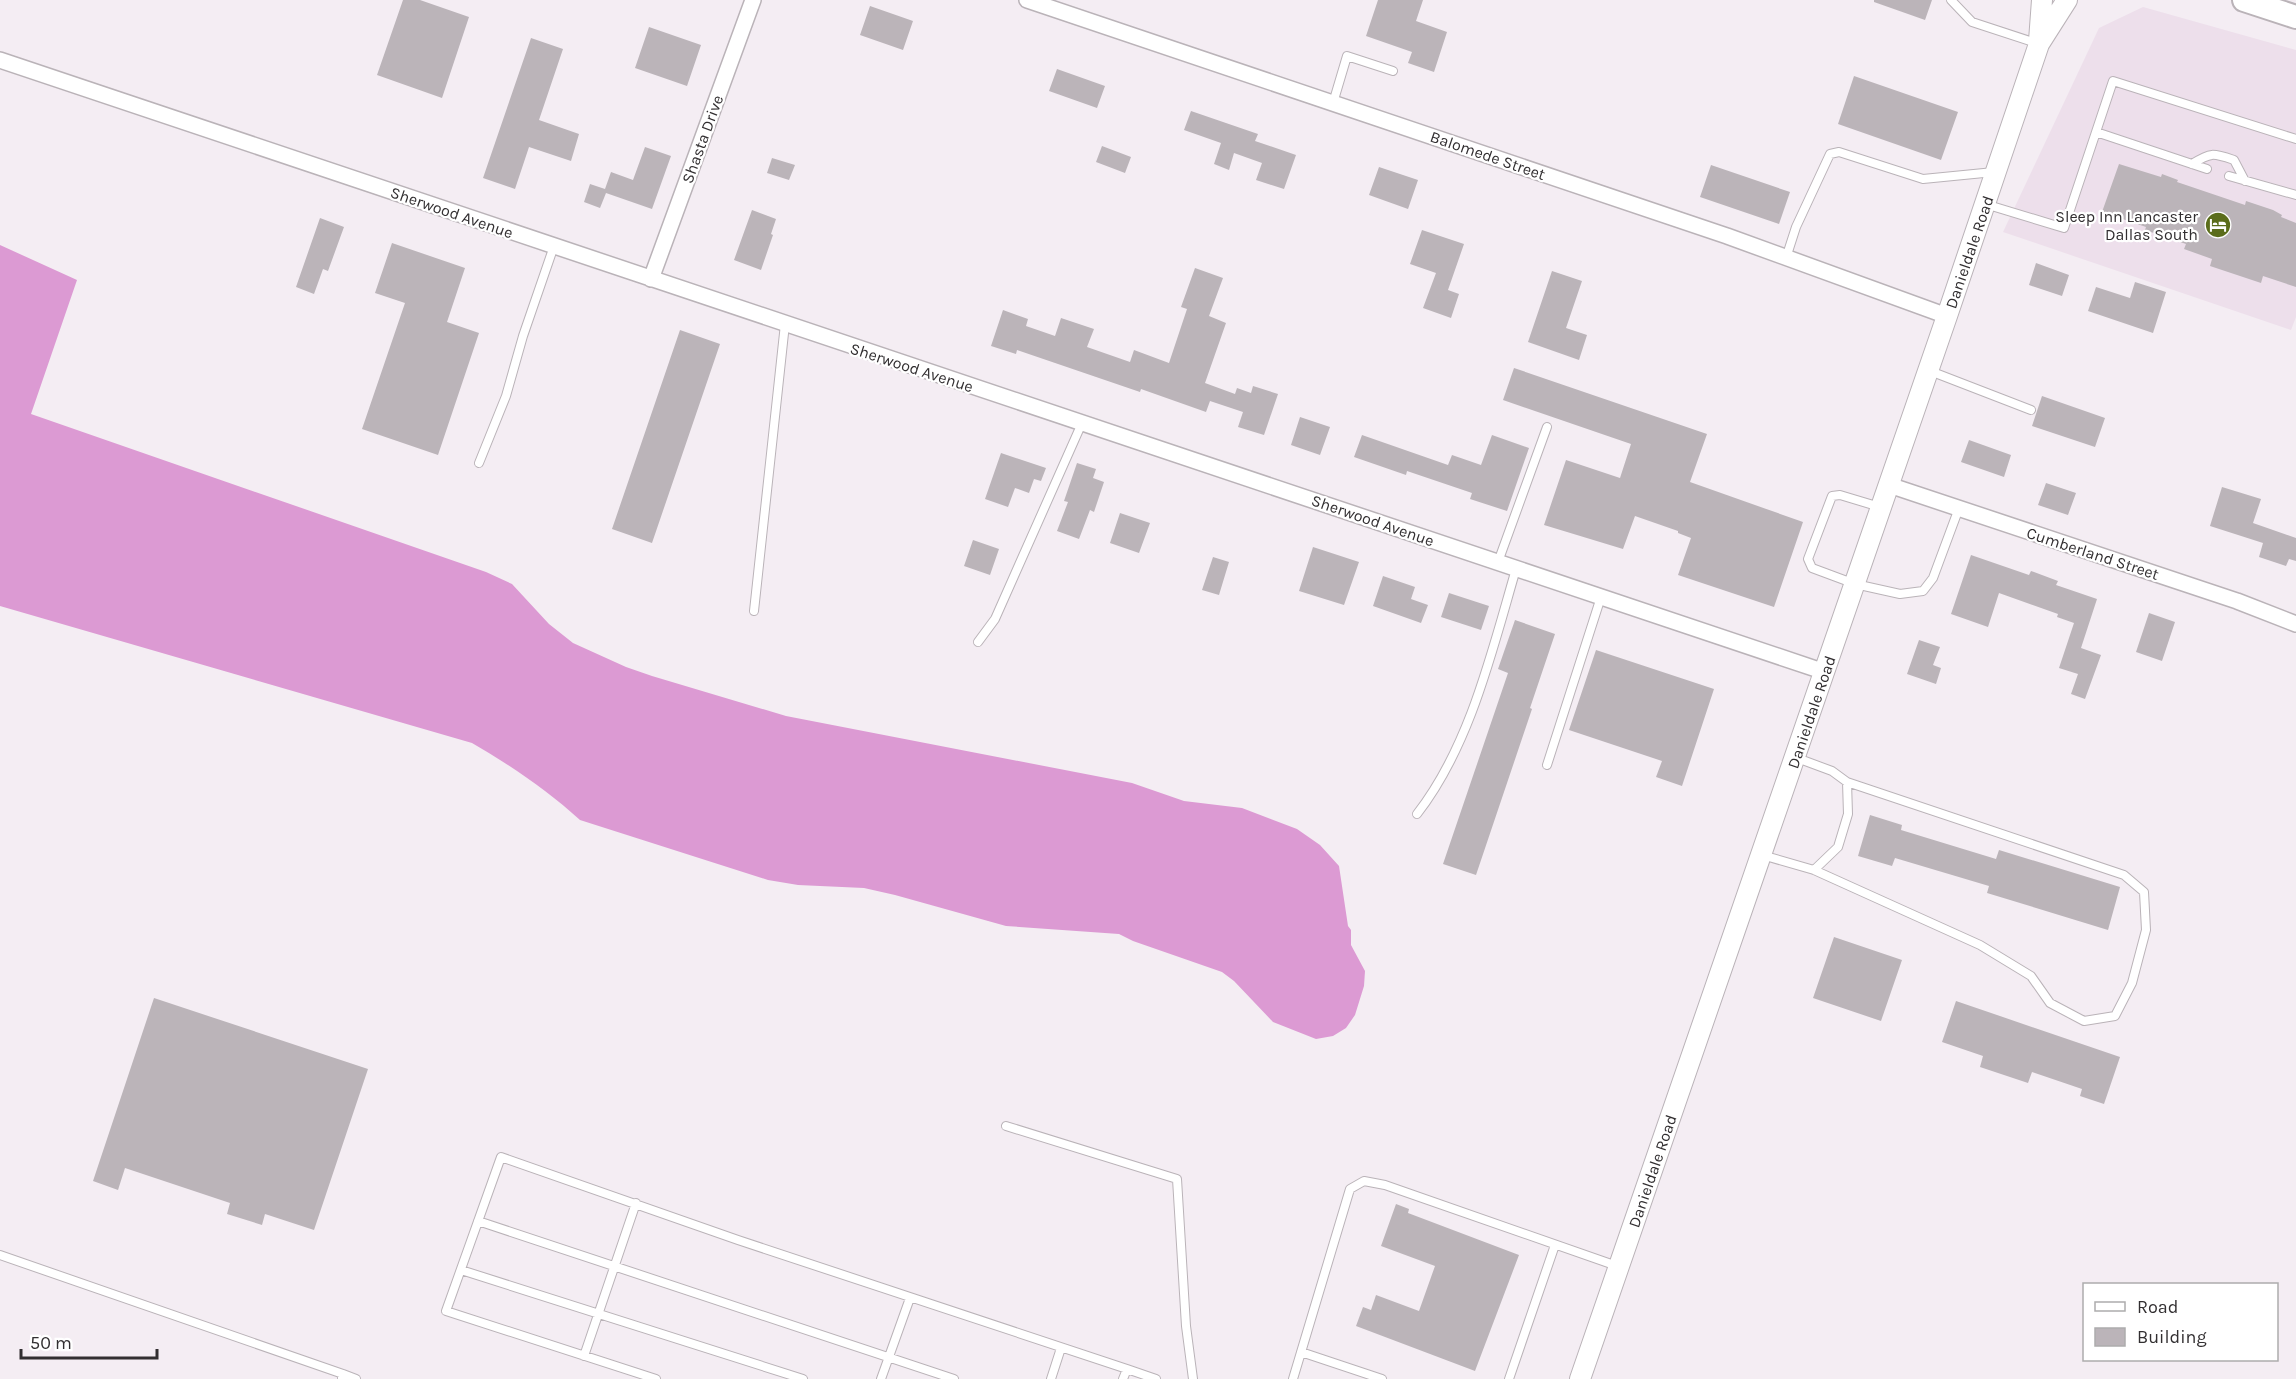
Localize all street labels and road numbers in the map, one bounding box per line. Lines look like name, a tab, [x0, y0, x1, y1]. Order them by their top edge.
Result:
street label: Shasta Drive	[678, 92, 727, 186]
street label: Balomede Street	[1428, 127, 1548, 184]
street label: Sherwood Avenue	[388, 183, 516, 242]
street label: Danieldale Road	[1941, 193, 1998, 311]
street label: Sherwood Avenue	[848, 339, 976, 396]
street label: Sherwood Avenue	[1309, 491, 1437, 550]
street label: Cumberland Street	[2024, 523, 2161, 584]
street label: Danieldale Road	[1783, 653, 1840, 771]
street label: Danieldale Road	[1624, 1112, 1681, 1230]

